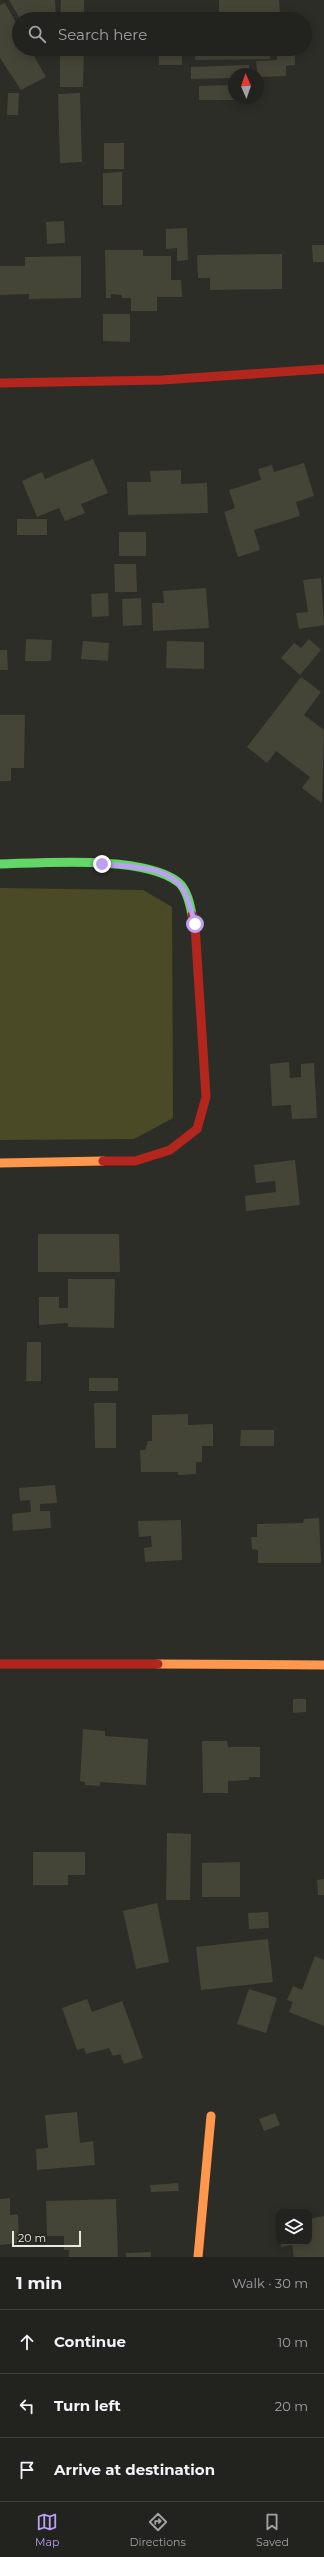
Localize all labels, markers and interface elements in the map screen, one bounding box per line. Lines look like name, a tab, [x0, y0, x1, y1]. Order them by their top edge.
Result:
search box	[12, 12, 312, 56]
icon: search	[26, 23, 48, 45]
text: Search here	[58, 25, 147, 44]
north arrow	[228, 68, 264, 104]
route end	[93, 855, 111, 873]
route start	[186, 915, 204, 933]
map controls	[276, 2209, 312, 2245]
button: layers	[276, 2209, 312, 2245]
scale bar	[12, 2229, 81, 2248]
text: 20 m	[18, 2231, 46, 2245]
text: 1 min	[16, 2273, 62, 2293]
text: Walk · 30 m	[232, 2275, 308, 2291]
icon: ahead	[16, 2331, 38, 2353]
text: Continue	[54, 2332, 126, 2351]
text: 10 m	[278, 2334, 308, 2350]
icon: left	[16, 2395, 38, 2417]
text: Turn left	[54, 2396, 121, 2415]
text: 20 m	[275, 2398, 308, 2414]
icon: arrive	[16, 2459, 38, 2481]
text: Arrive at destination	[54, 2460, 215, 2479]
tab: Map	[35, 2511, 59, 2549]
tab: Directions	[130, 2511, 186, 2549]
tab: Saved	[256, 2511, 289, 2549]

